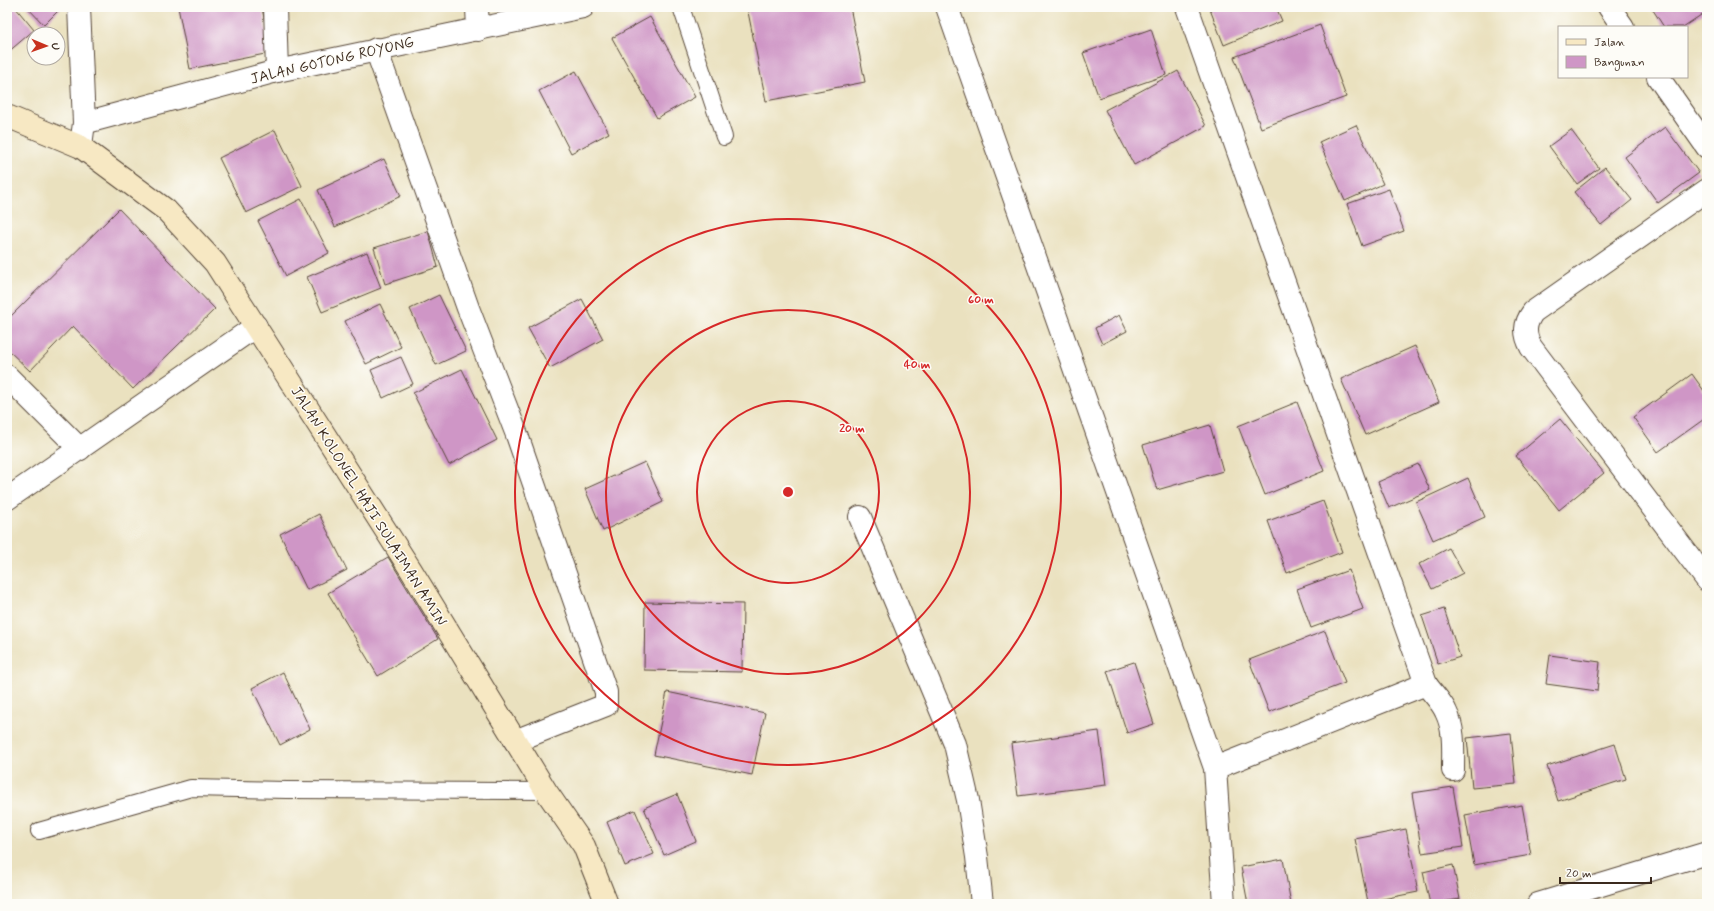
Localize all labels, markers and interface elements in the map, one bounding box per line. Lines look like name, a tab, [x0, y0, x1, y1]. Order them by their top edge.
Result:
north arrow	[26, 26, 66, 66]
legend	[1558, 26, 1688, 78]
street label: JALAN GOTONG ROYONG	[248, 32, 416, 90]
text: Jalan	[1594, 35, 1626, 51]
text: U	[48, 42, 62, 50]
text: Bangunan	[1594, 55, 1645, 71]
text: 60 m	[968, 292, 994, 308]
text: 40 m	[904, 357, 931, 373]
street label: JALAN KOLONEL HAJI SULAIMAN AMIN	[286, 383, 451, 631]
text: 20 m	[839, 421, 865, 437]
centre of rings	[781, 485, 795, 499]
scale bar	[1560, 859, 1651, 885]
text: 20 m	[1566, 866, 1592, 882]

